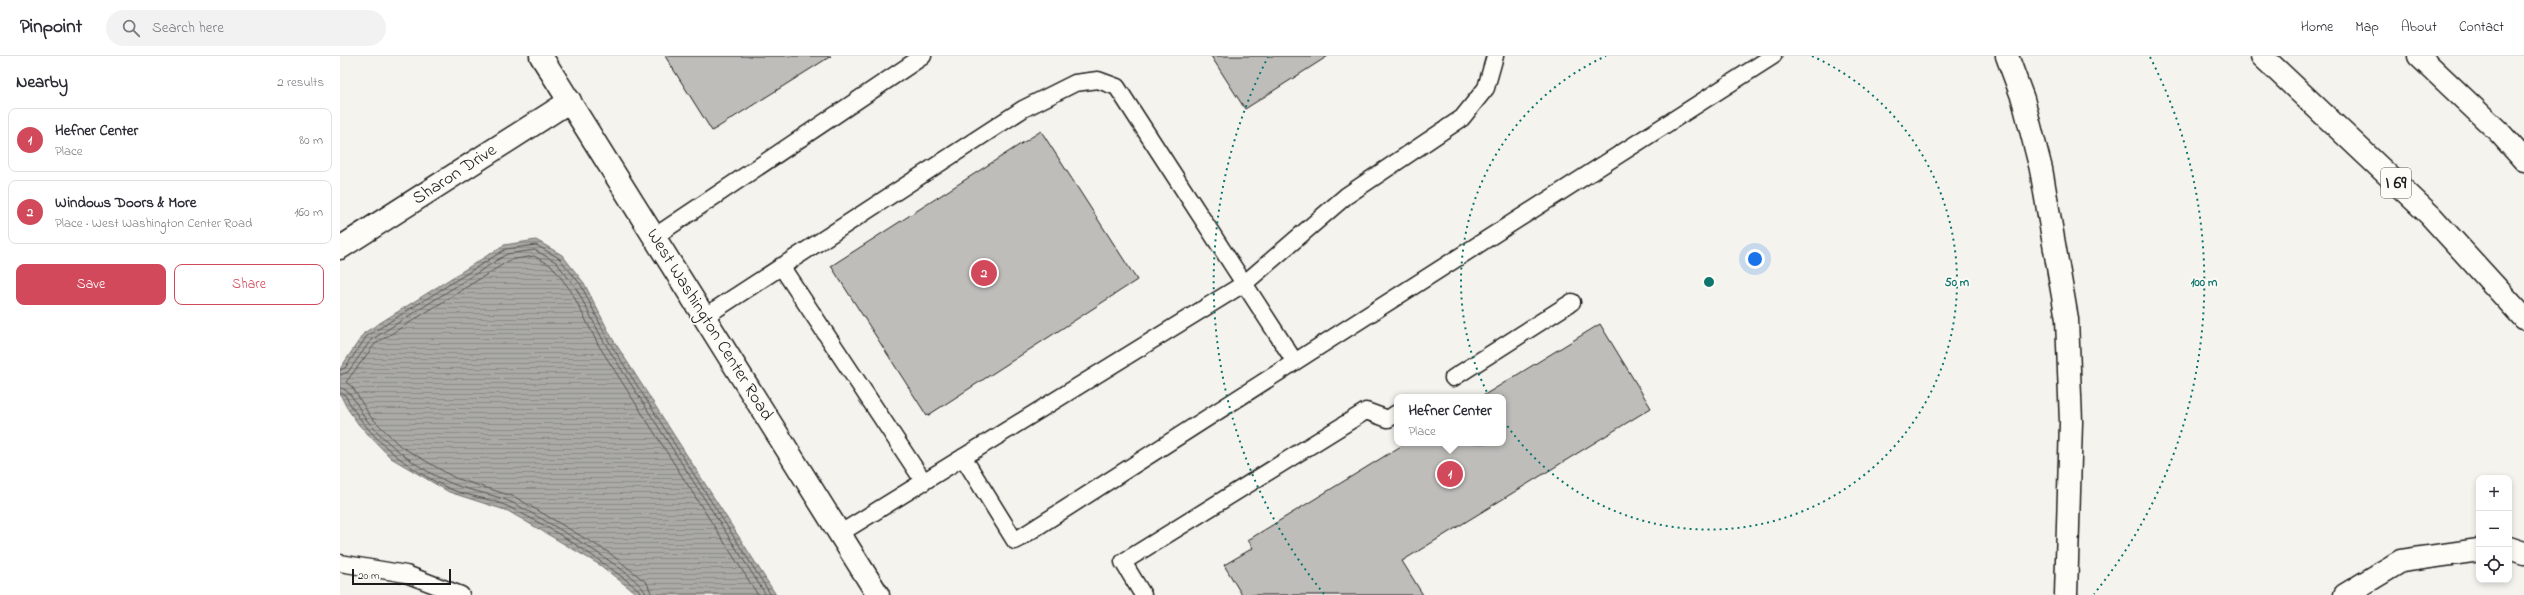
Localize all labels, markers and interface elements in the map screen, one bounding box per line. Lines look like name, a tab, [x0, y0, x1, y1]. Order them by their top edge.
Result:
search box	[106, 10, 386, 46]
text: Pinpoint	[20, 14, 82, 41]
icon: search	[120, 17, 142, 39]
text: Search here	[152, 17, 224, 39]
text: Home	[2301, 17, 2333, 38]
text: Map	[2355, 17, 2379, 38]
text: About	[2401, 17, 2437, 38]
text: Contact	[2459, 17, 2504, 38]
text: Nearby	[16, 70, 68, 95]
text: 2 results	[277, 73, 324, 92]
text: Hefner Center	[55, 120, 138, 142]
text: 1	[28, 131, 32, 150]
text: 80 m	[299, 131, 323, 150]
street label: Sharon Drive	[408, 138, 503, 212]
text: Place	[55, 142, 83, 161]
road number: I 69	[2381, 168, 2411, 198]
text: Windows Doors & More	[55, 192, 196, 214]
text: 2	[27, 203, 33, 222]
text: 160 m	[294, 203, 323, 222]
text: Place · West Washington Center Road	[55, 214, 252, 233]
street label: West Washington Center Road	[638, 224, 779, 427]
your location	[1745, 249, 1765, 269]
pin: 2	[971, 258, 997, 288]
button: Save	[16, 264, 166, 305]
button: Share	[174, 264, 324, 305]
text: 50 m	[1945, 274, 1970, 292]
text: 100 m	[2191, 274, 2218, 292]
centre of rings	[1702, 275, 1716, 289]
popup	[1394, 394, 1506, 446]
text: Hefner Center	[1408, 400, 1492, 422]
text: Place	[1408, 422, 1436, 441]
pin: 1	[1437, 459, 1463, 489]
map controls	[2476, 475, 2512, 583]
button: +	[2476, 475, 2512, 511]
button: −	[2476, 511, 2512, 547]
button: locate	[2476, 547, 2512, 583]
scale bar	[352, 567, 451, 586]
text: 20 m	[358, 568, 380, 584]

